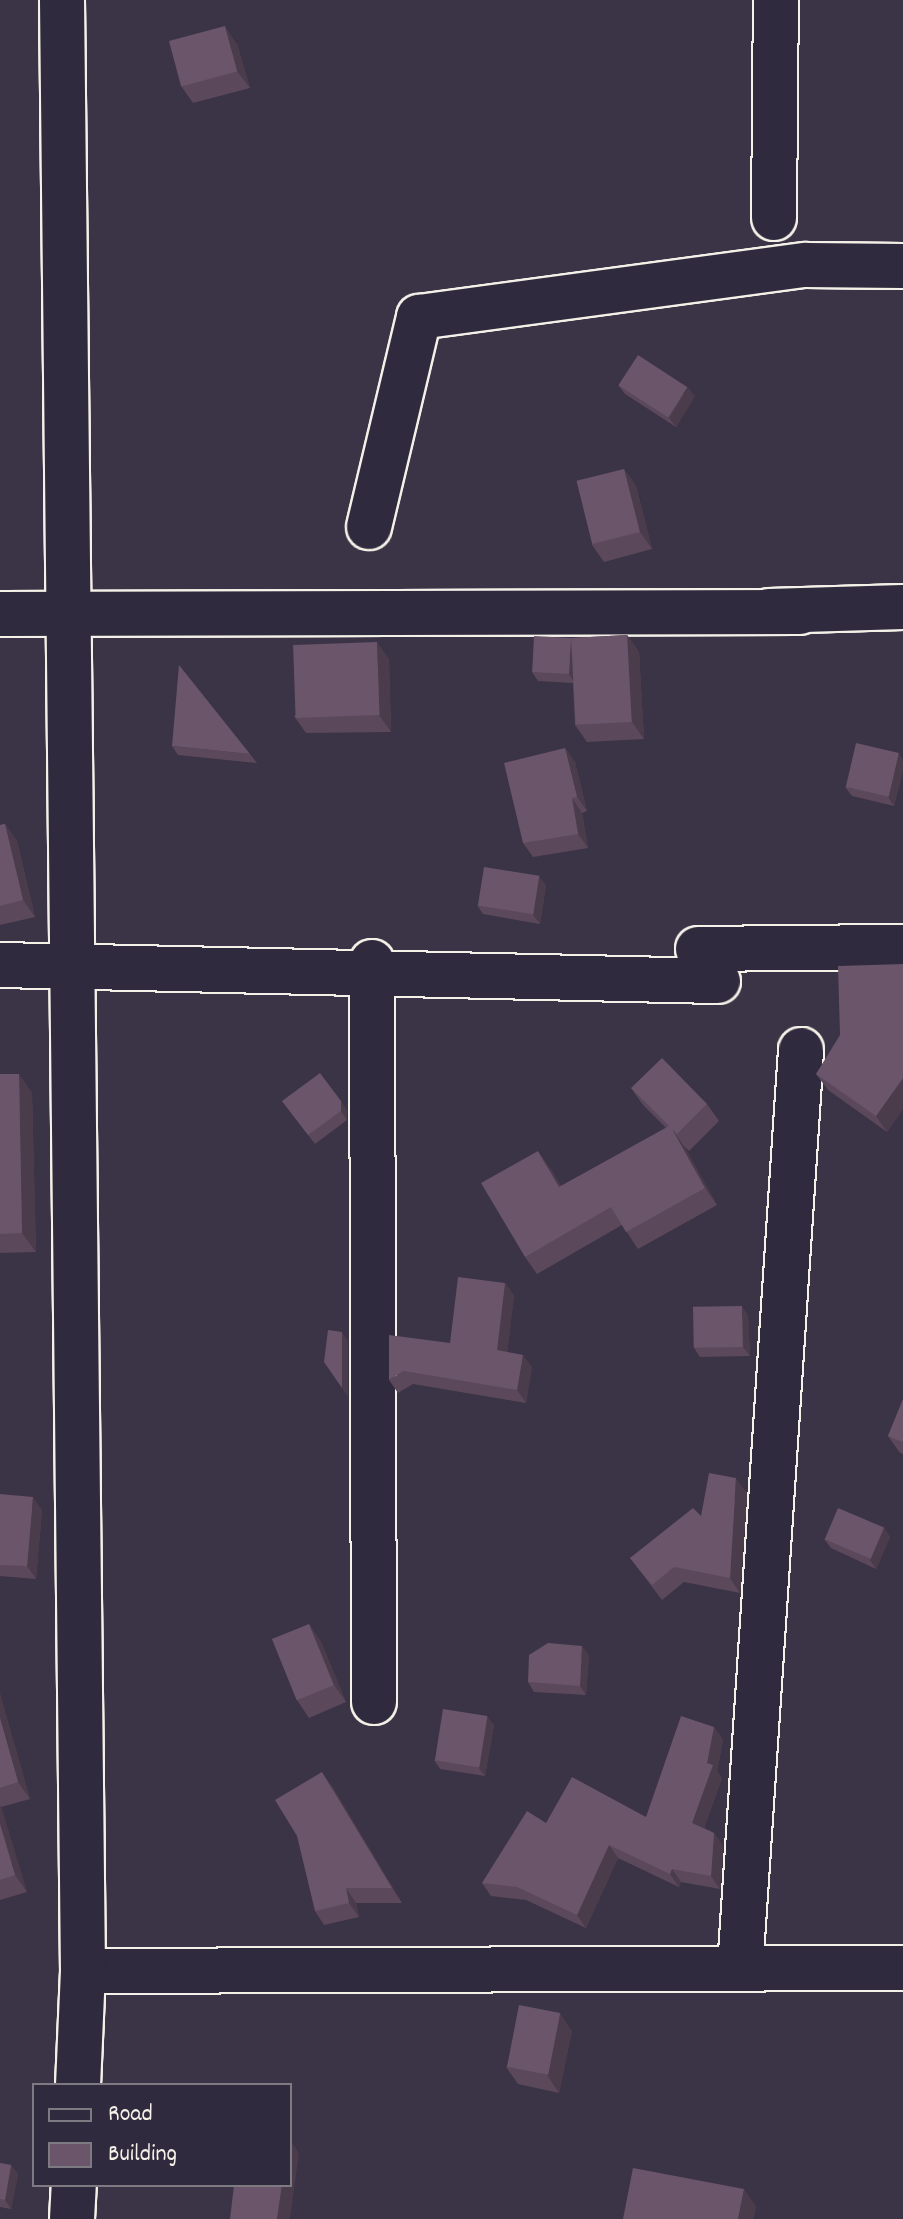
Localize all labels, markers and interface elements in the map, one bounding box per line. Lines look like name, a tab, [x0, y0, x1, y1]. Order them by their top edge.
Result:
legend	[32, 2083, 292, 2187]
text: Road	[108, 2098, 153, 2132]
text: Building	[108, 2138, 177, 2172]

